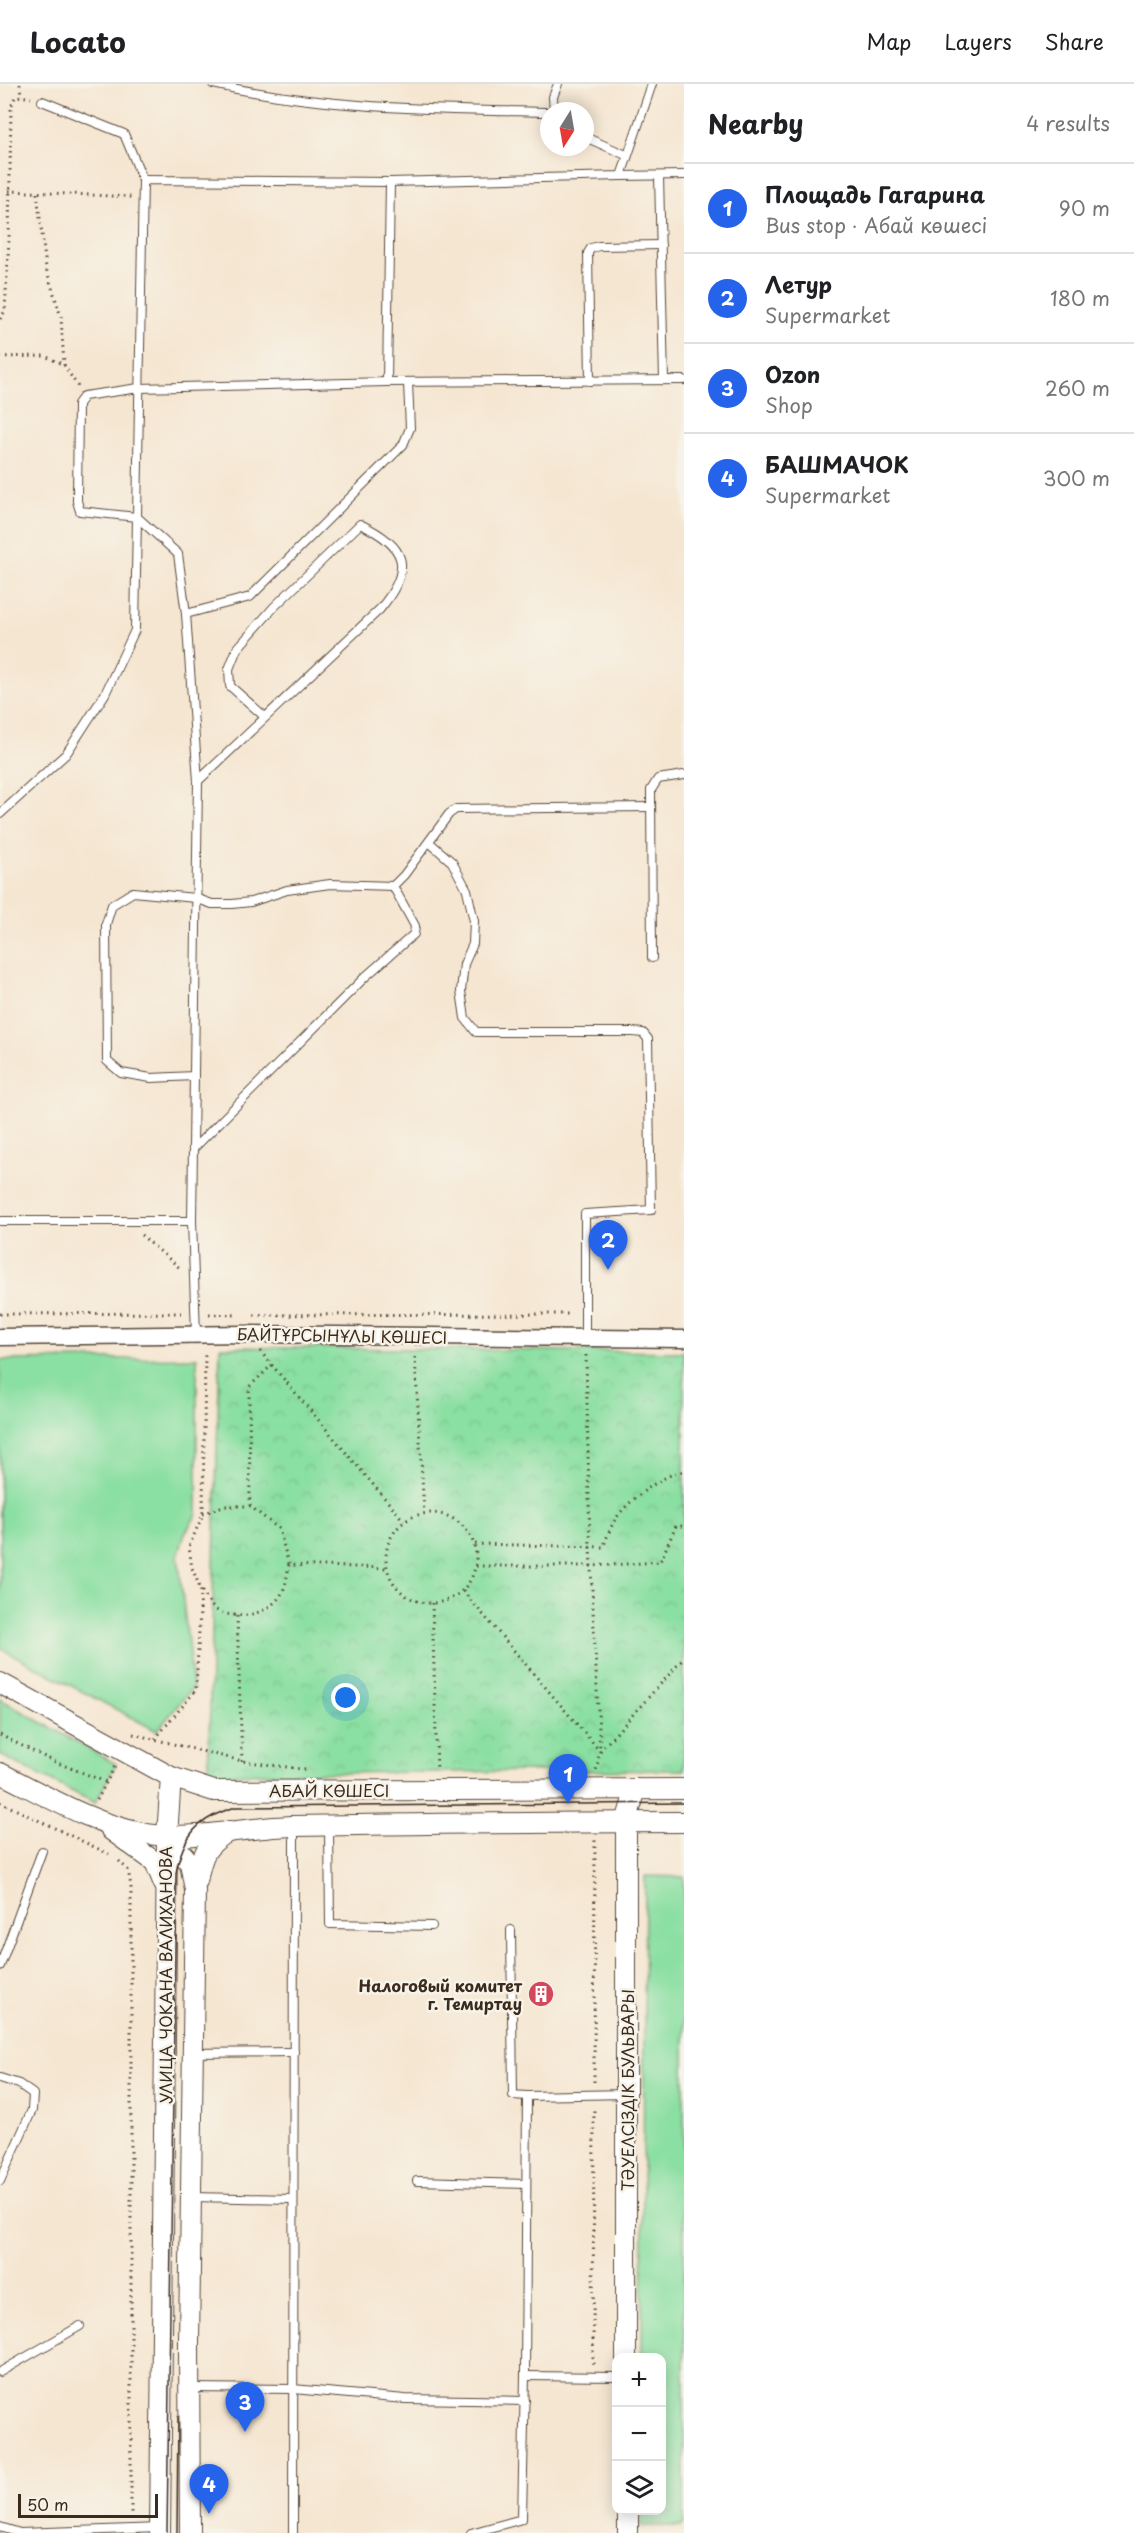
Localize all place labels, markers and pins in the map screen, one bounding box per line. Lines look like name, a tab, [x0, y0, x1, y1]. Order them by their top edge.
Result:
pin: 2	[588, 1220, 628, 1270]
pin: 1	[548, 1754, 588, 1804]
place label: Налоговый комитет г. Темиртау	[359, 1973, 523, 2015]
building icon: Налоговый комитет г. Темиртау	[526, 1979, 556, 2009]
pin: 3	[226, 2382, 264, 2432]
pin: 4	[190, 2464, 228, 2514]

